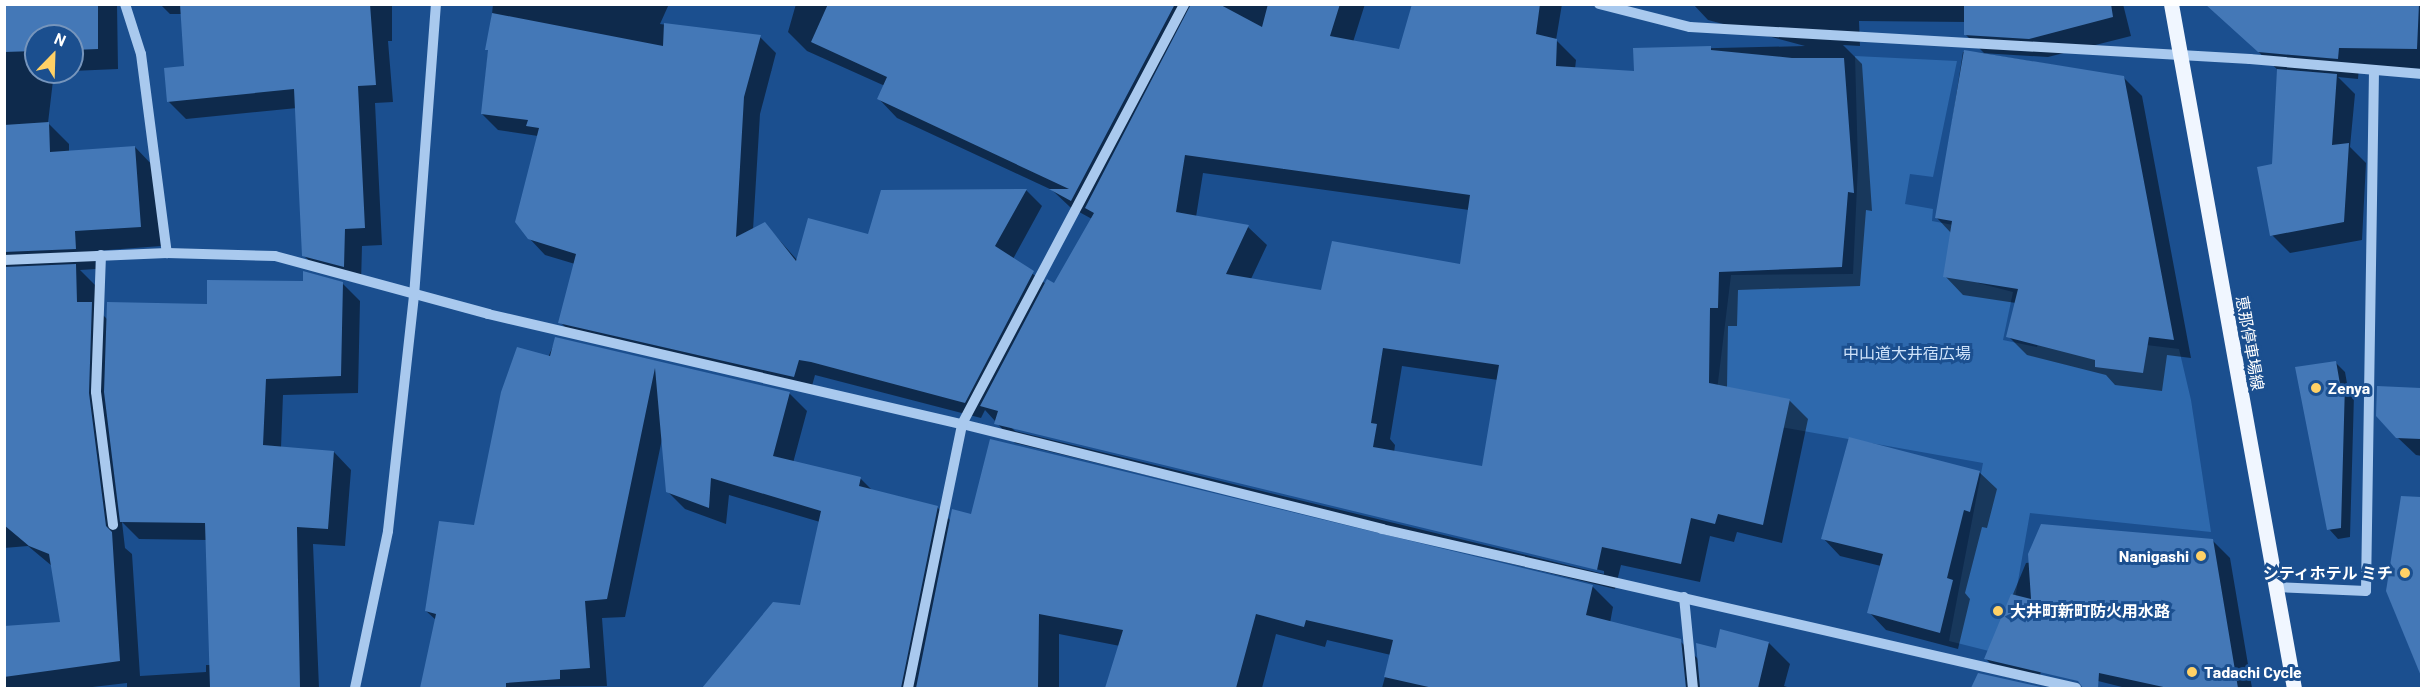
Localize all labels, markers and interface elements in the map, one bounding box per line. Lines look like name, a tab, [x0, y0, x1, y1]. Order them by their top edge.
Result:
north arrow	[24, 24, 84, 84]
text: N	[52, 28, 69, 50]
street label: 恵那停車場線	[2232, 294, 2268, 392]
park label: 中山道大井宿広場	[1843, 343, 1971, 363]
place label: Zenya	[2328, 378, 2370, 398]
marker: Zenya	[2309, 381, 2323, 395]
place label: Nanigashi	[2119, 546, 2189, 566]
marker: Nanigashi	[2194, 549, 2208, 563]
place label: シティホテル ミチ	[2262, 563, 2393, 583]
marker: シティホテル ミチ	[2398, 566, 2412, 580]
place label: 大井町新町防火用水路	[2010, 601, 2170, 621]
marker: 大井町新町防火用水路	[1991, 604, 2005, 618]
place label: Tadachi Cycle	[2204, 662, 2302, 682]
marker: Tadachi Cycle	[2185, 665, 2199, 679]

